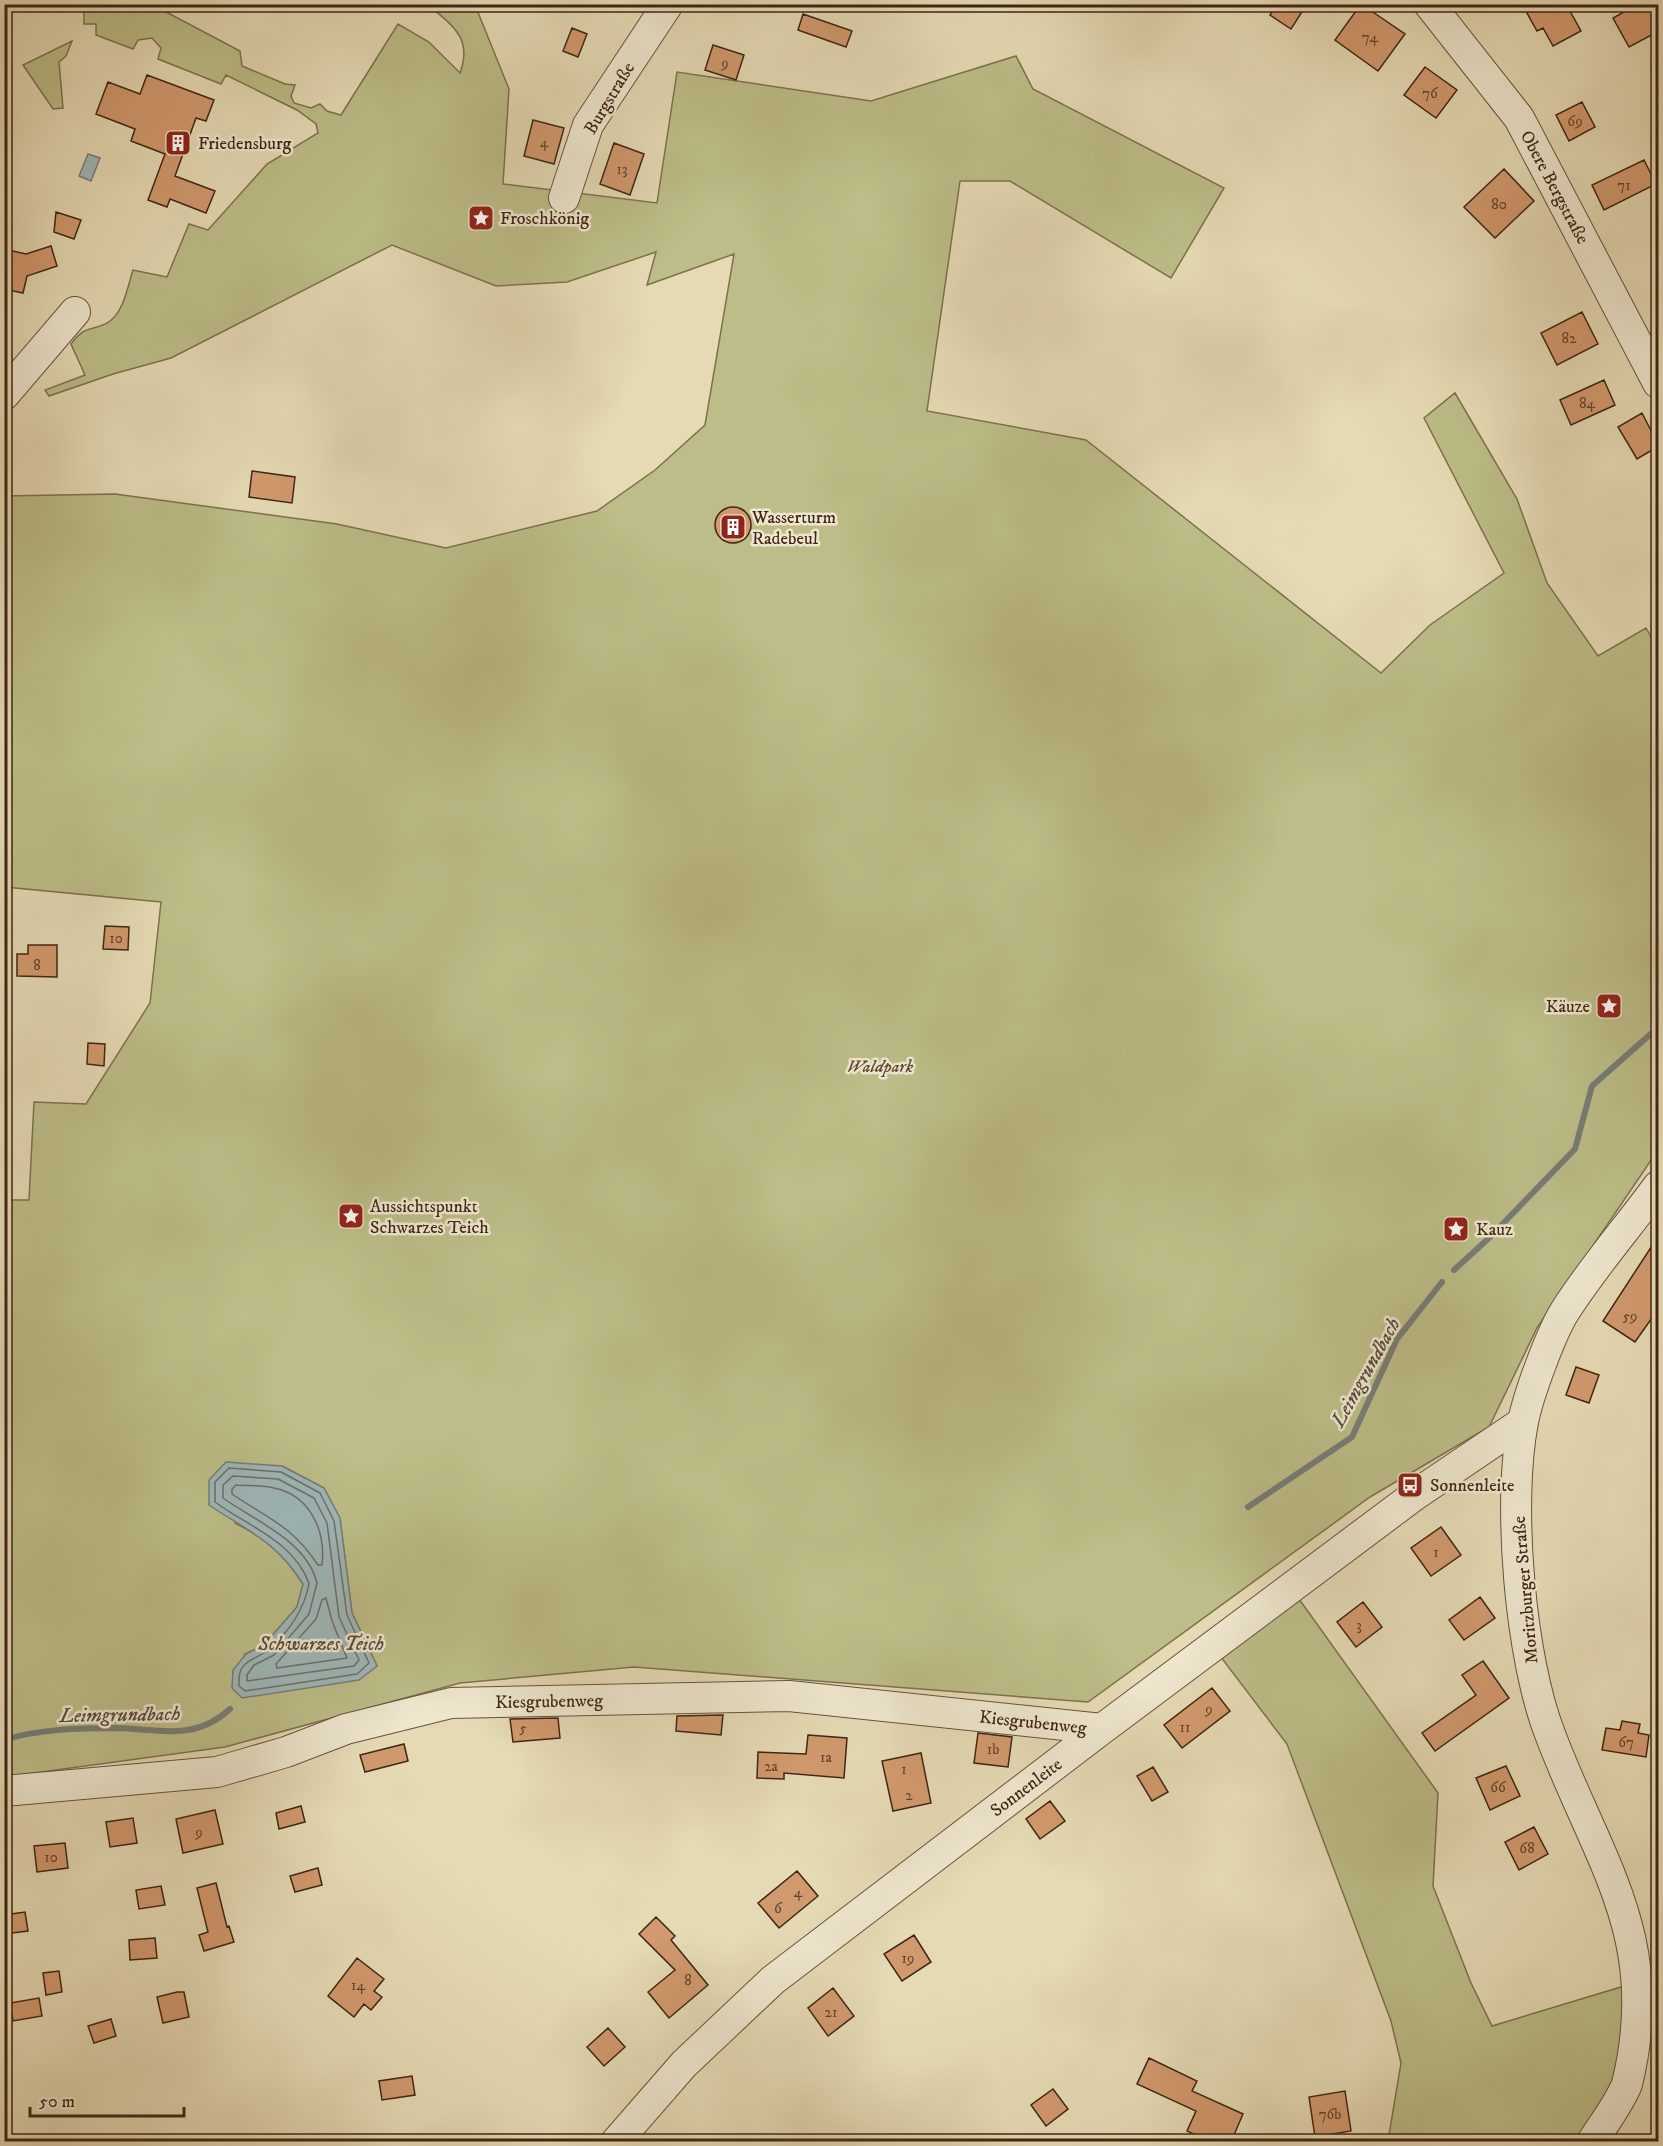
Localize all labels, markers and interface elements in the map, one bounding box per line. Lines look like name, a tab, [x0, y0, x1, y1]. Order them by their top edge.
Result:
house number: 74	[1362, 28, 1379, 47]
house number: 9	[720, 54, 729, 73]
street label: Burgstraße	[580, 59, 640, 138]
house number: 76	[1422, 84, 1439, 103]
house number: 69	[1567, 112, 1583, 131]
street label: Obere Bergstraße	[1515, 127, 1593, 248]
building icon: Friedensburg	[163, 128, 193, 158]
place label: Friedensburg	[198, 133, 292, 155]
house number: 4	[540, 133, 549, 152]
house number: 13	[616, 160, 628, 179]
house number: 71	[1617, 176, 1631, 195]
house number: 80	[1491, 195, 1507, 214]
place icon: Froschkönig	[466, 203, 496, 233]
place label: Froschkönig	[500, 208, 589, 230]
house number: 82	[1562, 329, 1577, 348]
house number: 84	[1579, 394, 1595, 413]
place label: Wasserturm Radebeul	[751, 507, 836, 550]
building icon: Wasserturm Radebeul	[718, 512, 748, 542]
house number: 10	[109, 929, 123, 948]
house number: 8	[33, 956, 41, 975]
place icon: Käuze	[1594, 991, 1624, 1021]
place label: Käuze	[1546, 996, 1590, 1018]
park label: Waldpark	[847, 1056, 914, 1078]
place label: Aussichtspunkt Schwarzes Teich	[370, 1196, 489, 1239]
place icon: Aussichtspunkt Schwarzes Teich	[336, 1201, 366, 1231]
place icon: Kauz	[1441, 1214, 1471, 1244]
place label: Kauz	[1476, 1219, 1513, 1241]
house number: 59	[1623, 1307, 1637, 1326]
water label: Leimgrundbach	[1326, 1314, 1406, 1432]
bus stop icon: Sonnenleite	[1395, 1470, 1425, 1500]
place label: Sonnenleite	[1430, 1475, 1514, 1497]
street label: Moritzburger Straße	[1509, 1515, 1543, 1665]
house number: 1	[1433, 1543, 1439, 1562]
house number: 3	[1356, 1616, 1362, 1635]
water label: Schwarzes Teich	[257, 1632, 384, 1657]
street label: Kiesgrubenweg	[495, 1690, 603, 1714]
house number: 9	[1204, 1700, 1213, 1719]
water label: Leimgrundbach	[58, 1702, 181, 1729]
street label: Kiesgrubenweg	[978, 1706, 1088, 1740]
house number: 11	[1179, 1718, 1191, 1737]
house number: 5	[519, 1719, 527, 1738]
house number: 67	[1618, 1733, 1634, 1752]
house number: 1b	[987, 1740, 999, 1759]
house number: 1a	[820, 1748, 833, 1767]
street label: Sonnenleite	[986, 1754, 1067, 1822]
house number: 2a	[764, 1757, 778, 1776]
house number: 1	[901, 1760, 907, 1779]
house number: 66	[1490, 1778, 1507, 1797]
house number: 2	[905, 1786, 913, 1805]
house number: 9	[194, 1823, 203, 1842]
house number: 68	[1519, 1839, 1535, 1858]
house number: 10	[44, 1848, 58, 1867]
house number: 4	[794, 1883, 803, 1902]
house number: 6	[774, 1899, 783, 1918]
house number: 19	[902, 1949, 914, 1968]
house number: 8	[684, 1971, 692, 1990]
house number: 14	[351, 1976, 365, 1995]
house number: 21	[825, 2003, 837, 2022]
scale bar	[30, 2080, 184, 2118]
text: 50 m	[39, 2091, 75, 2113]
house number: 76b	[1319, 2105, 1341, 2124]

